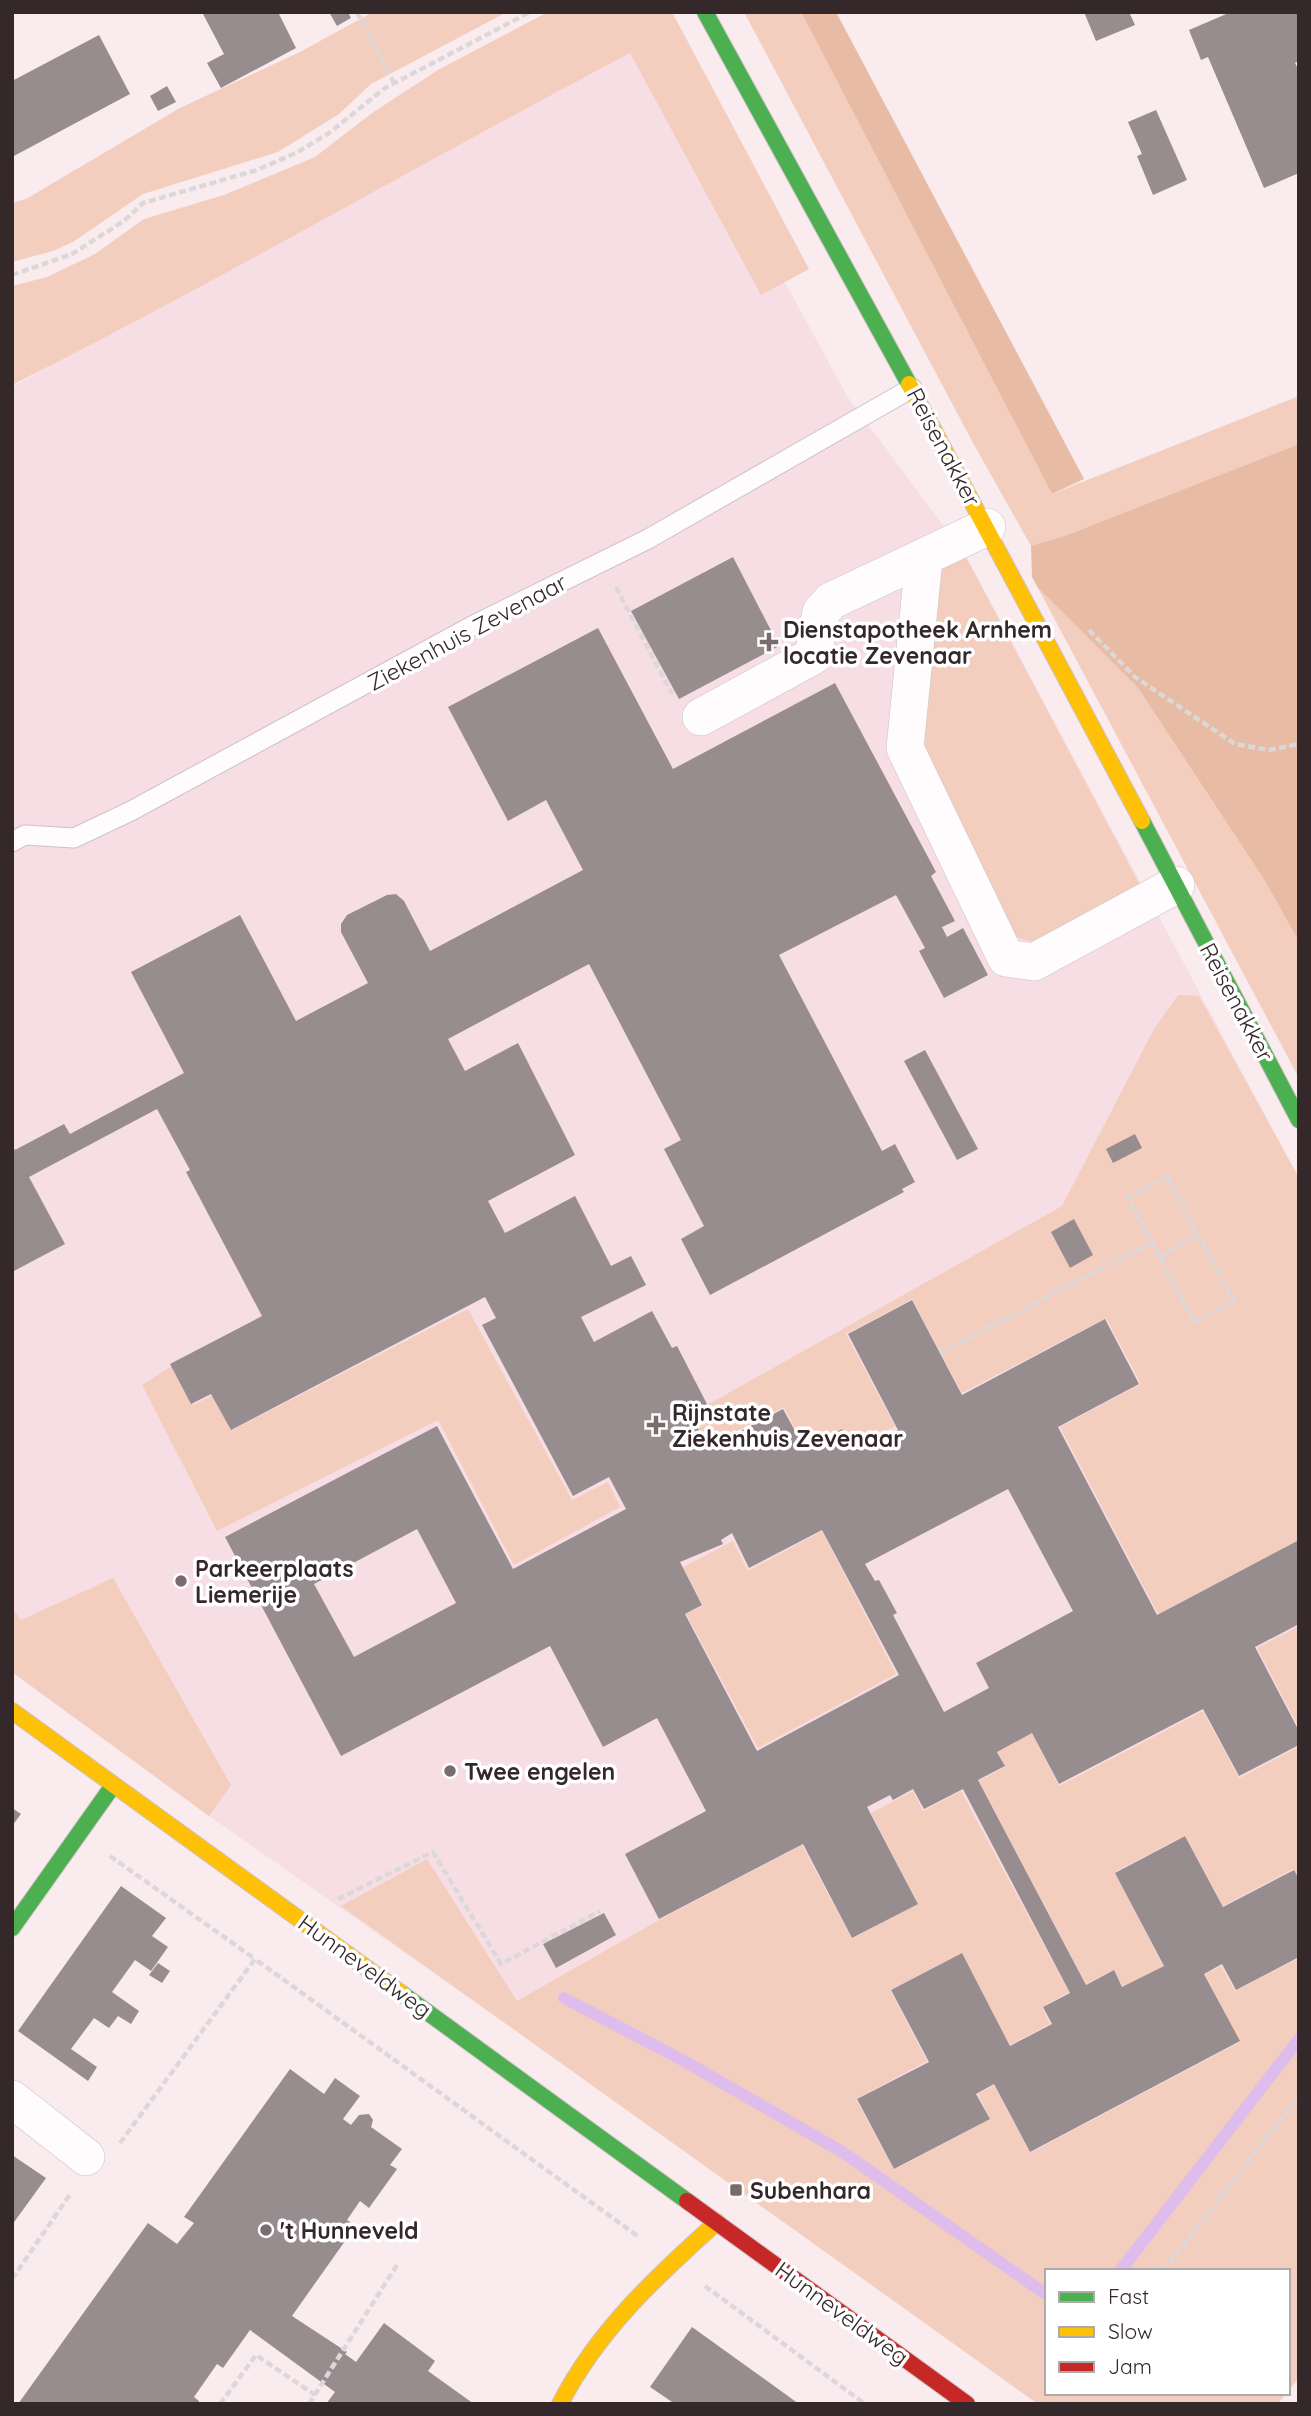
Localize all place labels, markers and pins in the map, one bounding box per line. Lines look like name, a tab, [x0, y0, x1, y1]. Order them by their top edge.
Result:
place label: Dienstapotheek Arnhem locatie Zevenaar	[783, 615, 1052, 670]
marker: Dienstapotheek Arnhem locatie Zevenaar	[761, 634, 777, 650]
place label: Rijnstate Ziekenhuis Zevenaar	[672, 1398, 903, 1453]
marker: Rijnstate Ziekenhuis Zevenaar	[646, 1415, 666, 1435]
place label: Parkeerplaats Liemerije	[195, 1554, 354, 1609]
marker: Parkeerplaats Liemerije	[173, 1573, 189, 1589]
place label: Twee engelen	[464, 1757, 615, 1786]
marker: Twee engelen	[442, 1763, 458, 1779]
place label: Subenhara	[750, 2176, 871, 2205]
marker: Subenhara	[728, 2182, 744, 2198]
place label: 't Hunneveld	[280, 2216, 418, 2245]
marker: 't Hunneveld	[258, 2222, 274, 2238]

